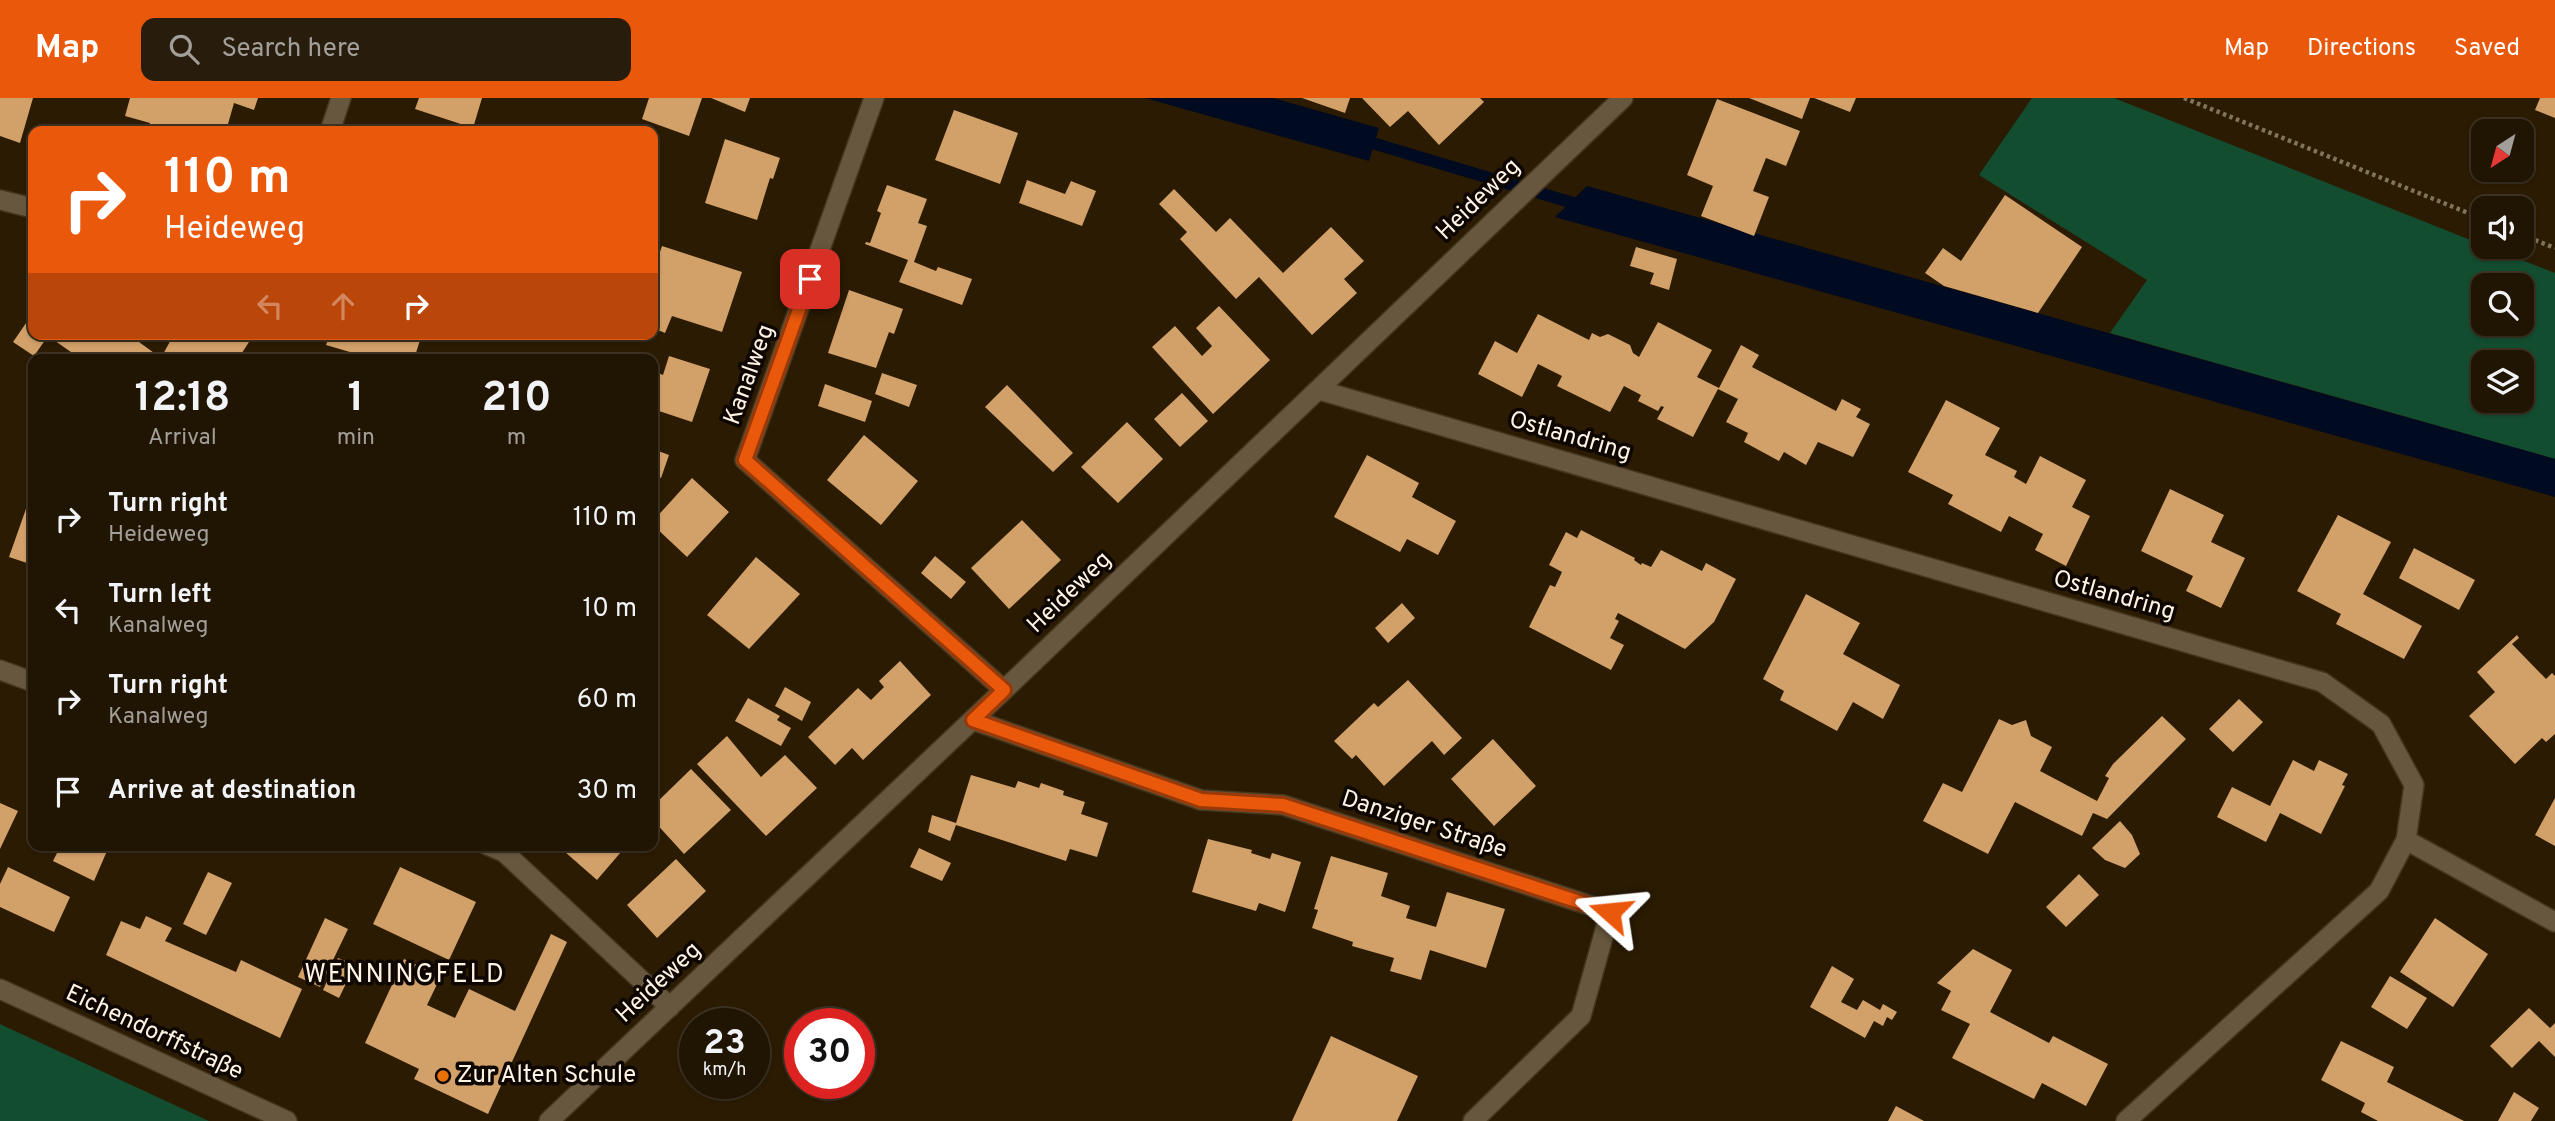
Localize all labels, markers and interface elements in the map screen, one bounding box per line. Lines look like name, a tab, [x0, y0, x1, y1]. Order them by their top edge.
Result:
search box	[141, 18, 631, 81]
text: Map	[35, 28, 99, 70]
icon: search	[165, 30, 203, 68]
text: Search here	[221, 33, 360, 66]
text: Map	[2224, 34, 2269, 64]
text: Directions	[2307, 34, 2416, 64]
text: Saved	[2454, 34, 2520, 64]
north arrow	[2471, 119, 2534, 182]
map controls	[2471, 119, 2534, 413]
text: 110 m	[164, 149, 291, 211]
street label: Heideweg	[1431, 152, 1527, 248]
icon: right	[49, 154, 140, 245]
button: sound	[2471, 196, 2534, 259]
text: Heideweg	[164, 210, 305, 250]
pin	[780, 249, 840, 309]
icon: arrive	[791, 260, 829, 298]
button: search	[2471, 273, 2534, 336]
icon: left	[251, 287, 289, 325]
icon: ahead	[324, 287, 362, 325]
icon: right	[397, 287, 435, 325]
street label: Kanalweg	[718, 321, 782, 429]
button: layers	[2471, 350, 2534, 413]
text: 12:18	[134, 373, 230, 426]
text: 1	[348, 373, 364, 426]
text: 210	[481, 373, 552, 426]
street label: Ostlandring	[1505, 405, 1635, 469]
text: Arrival	[148, 424, 217, 453]
text: min	[337, 424, 375, 453]
text: m	[507, 424, 526, 453]
text: Turn right	[108, 488, 228, 521]
icon: right	[49, 500, 87, 538]
text: 110 m	[573, 502, 637, 535]
text: Heideweg	[108, 521, 209, 550]
street label: Heideweg	[1022, 545, 1118, 641]
street label: Ostlandring	[2049, 564, 2179, 628]
text: Turn left	[108, 579, 212, 612]
icon: left	[49, 591, 87, 629]
text: 10 m	[582, 593, 637, 626]
text: Kanalweg	[108, 612, 208, 641]
text: Turn right	[108, 670, 228, 703]
icon: right	[49, 682, 87, 720]
text: 60 m	[577, 684, 637, 717]
text: Kanalweg	[108, 703, 208, 732]
icon: arrive	[49, 773, 87, 811]
text: Arrive at destination	[108, 775, 356, 808]
text: 30 m	[577, 775, 637, 808]
street label: Danziger Straße	[1338, 784, 1510, 866]
position arrow	[1573, 875, 1647, 949]
street label: Heideweg	[610, 936, 708, 1030]
district label: WENNINGFELD	[304, 959, 506, 992]
street label: Eichendorffstraße	[60, 979, 248, 1087]
speed limit sign: 30	[784, 1008, 875, 1099]
text: 23	[703, 1022, 746, 1066]
text: km/h	[703, 1059, 746, 1082]
place label: Zur Alten Schule	[457, 1061, 636, 1091]
marker: Zur Alten Schule	[435, 1068, 451, 1084]

